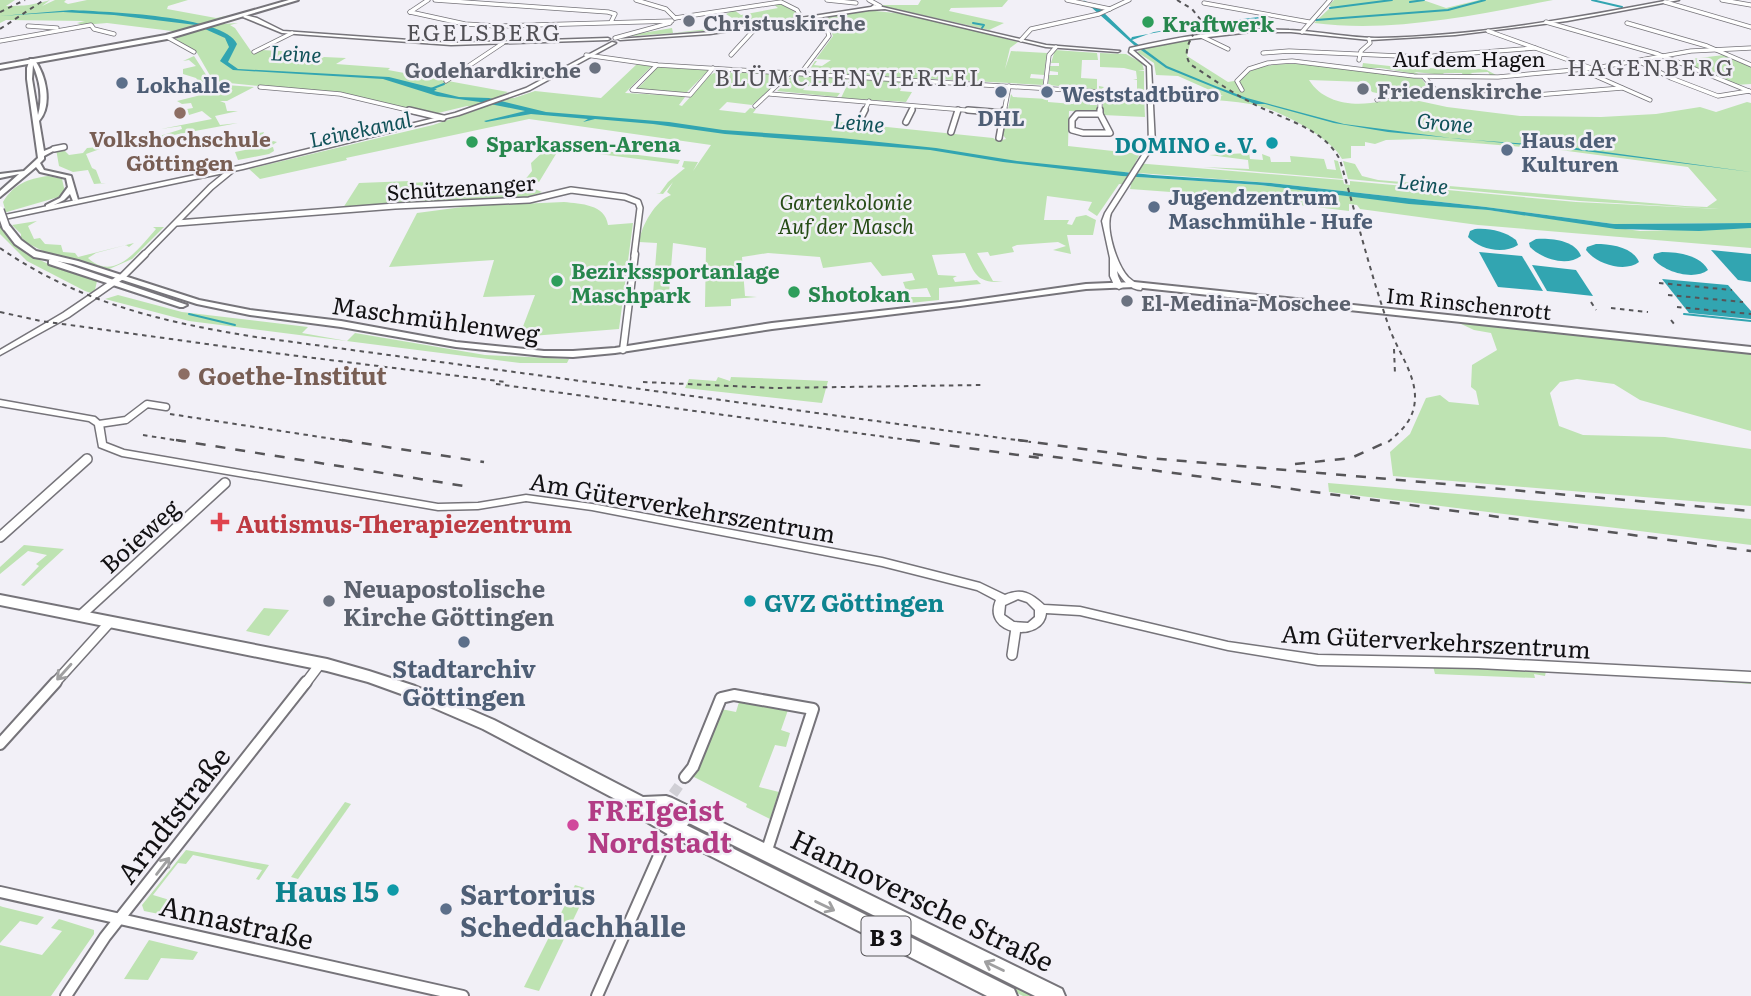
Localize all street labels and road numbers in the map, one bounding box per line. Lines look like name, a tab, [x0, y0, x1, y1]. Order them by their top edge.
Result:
street label: Auf dem Hagen	[1393, 42, 1546, 73]
street label: Schützenanger	[386, 165, 537, 207]
street label: Im Rinschenrott	[1385, 278, 1554, 326]
street label: Maschmühlenweg	[330, 286, 543, 350]
street label: Am Güterverkehrszentrum	[527, 462, 839, 550]
street label: Boieweg	[92, 489, 187, 580]
street label: Am Güterverkehrszentrum	[1280, 614, 1592, 666]
street label: Arndtstraße	[105, 736, 239, 892]
street label: Hannoversche Straße	[784, 817, 1062, 981]
street label: Annastraße	[156, 883, 318, 959]
road number: B 3	[862, 917, 910, 956]

